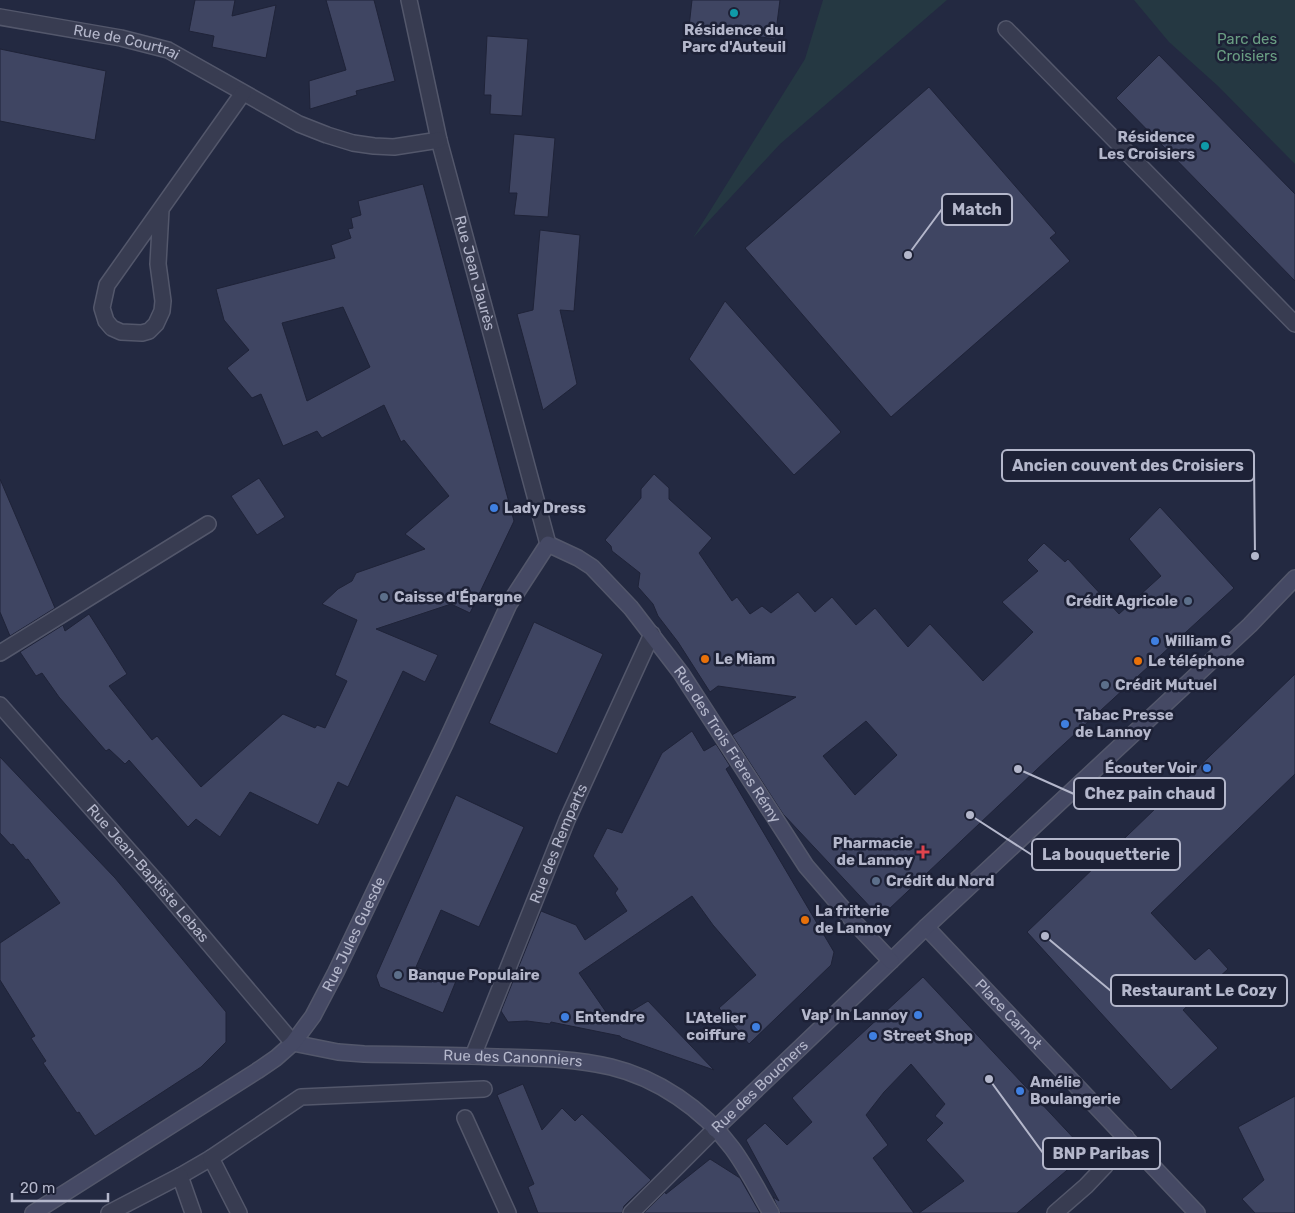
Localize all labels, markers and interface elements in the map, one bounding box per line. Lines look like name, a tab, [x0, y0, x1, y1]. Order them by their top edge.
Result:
marker: Résidence du Parc d'Auteuil	[728, 7, 740, 19]
street label: Rue de Courtrai	[72, 21, 183, 64]
place label: Résidence du Parc d'Auteuil	[682, 21, 786, 56]
park label: Parc des Croisiers	[1217, 30, 1278, 65]
place label: Résidence Les Croisiers	[1098, 128, 1195, 163]
marker: Résidence Les Croisiers	[1199, 140, 1211, 152]
callout: Match	[942, 194, 1012, 225]
text: Match	[952, 200, 1002, 219]
street label: Rue Jean Jaurès	[451, 214, 499, 333]
callout: Ancien couvent des Croisiers	[1002, 450, 1254, 481]
text: Ancien couvent des Croisiers	[1012, 456, 1244, 475]
place label: Lady Dress	[504, 499, 586, 517]
marker: Lady Dress	[488, 502, 500, 514]
place label: Caisse d'Épargne	[394, 588, 522, 606]
marker: Caisse d'Épargne	[378, 591, 390, 603]
place label: Crédit Agricole	[1066, 592, 1178, 610]
marker: Crédit Agricole	[1182, 595, 1194, 607]
place label: William G	[1165, 632, 1231, 650]
marker: William G	[1149, 635, 1161, 647]
place label: Le Miam	[715, 650, 775, 668]
place label: Le téléphone	[1148, 652, 1245, 670]
marker: Le Miam	[699, 653, 711, 665]
marker: Le téléphone	[1132, 655, 1144, 667]
street label: Rue des Trois Frères Rémy	[670, 662, 785, 826]
place label: Crédit Mutuel	[1115, 676, 1217, 694]
marker: Crédit Mutuel	[1099, 679, 1111, 691]
place label: Tabac Presse de Lannoy	[1075, 706, 1174, 741]
marker: Tabac Presse de Lannoy	[1059, 718, 1071, 730]
place label: Écouter Voir	[1105, 759, 1197, 777]
marker: Écouter Voir	[1201, 762, 1213, 774]
callout: Chez pain chaud	[1074, 778, 1225, 809]
street label: Rue des Remparts	[526, 781, 591, 906]
text: Chez pain chaud	[1085, 784, 1215, 803]
street label: Rue Jean-Baptiste Lebas	[83, 800, 213, 946]
place label: Pharmacie de Lannoy	[833, 834, 913, 869]
callout: La bouquetterie	[1032, 839, 1180, 870]
text: La bouquetterie	[1042, 845, 1170, 864]
marker: Pharmacie de Lannoy	[917, 846, 929, 858]
place label: Crédit du Nord	[886, 872, 995, 890]
street label: Rue Jules Guesde	[318, 874, 389, 995]
marker: Crédit du Nord	[870, 875, 882, 887]
place label: La friterie de Lannoy	[815, 902, 891, 937]
marker: La friterie de Lannoy	[799, 914, 811, 926]
place label: Banque Populaire	[408, 966, 540, 984]
marker: Banque Populaire	[392, 969, 404, 981]
street label: Place Carnot	[971, 975, 1046, 1053]
callout: Restaurant Le Cozy	[1111, 975, 1287, 1006]
text: Restaurant Le Cozy	[1121, 981, 1277, 1000]
place label: Vap' In Lannoy	[801, 1006, 908, 1024]
place label: Entendre	[575, 1008, 645, 1026]
place label: L'Atelier coiffure	[686, 1009, 746, 1044]
marker: Vap' In Lannoy	[912, 1009, 924, 1021]
marker: Entendre	[559, 1011, 571, 1023]
marker: L'Atelier coiffure	[750, 1021, 762, 1033]
place label: Street Shop	[883, 1027, 973, 1045]
marker: Street Shop	[867, 1030, 879, 1042]
street label: Rue des Bouchers	[708, 1036, 812, 1136]
street label: Rue des Canonniers	[443, 1046, 584, 1071]
place label: Amélie Boulangerie	[1030, 1073, 1121, 1108]
marker: Amélie Boulangerie	[1014, 1085, 1026, 1097]
callout: BNP Paribas	[1043, 1138, 1160, 1169]
text: BNP Paribas	[1053, 1144, 1150, 1163]
scale bar	[12, 1170, 109, 1202]
text: 20 m	[20, 1179, 55, 1197]

